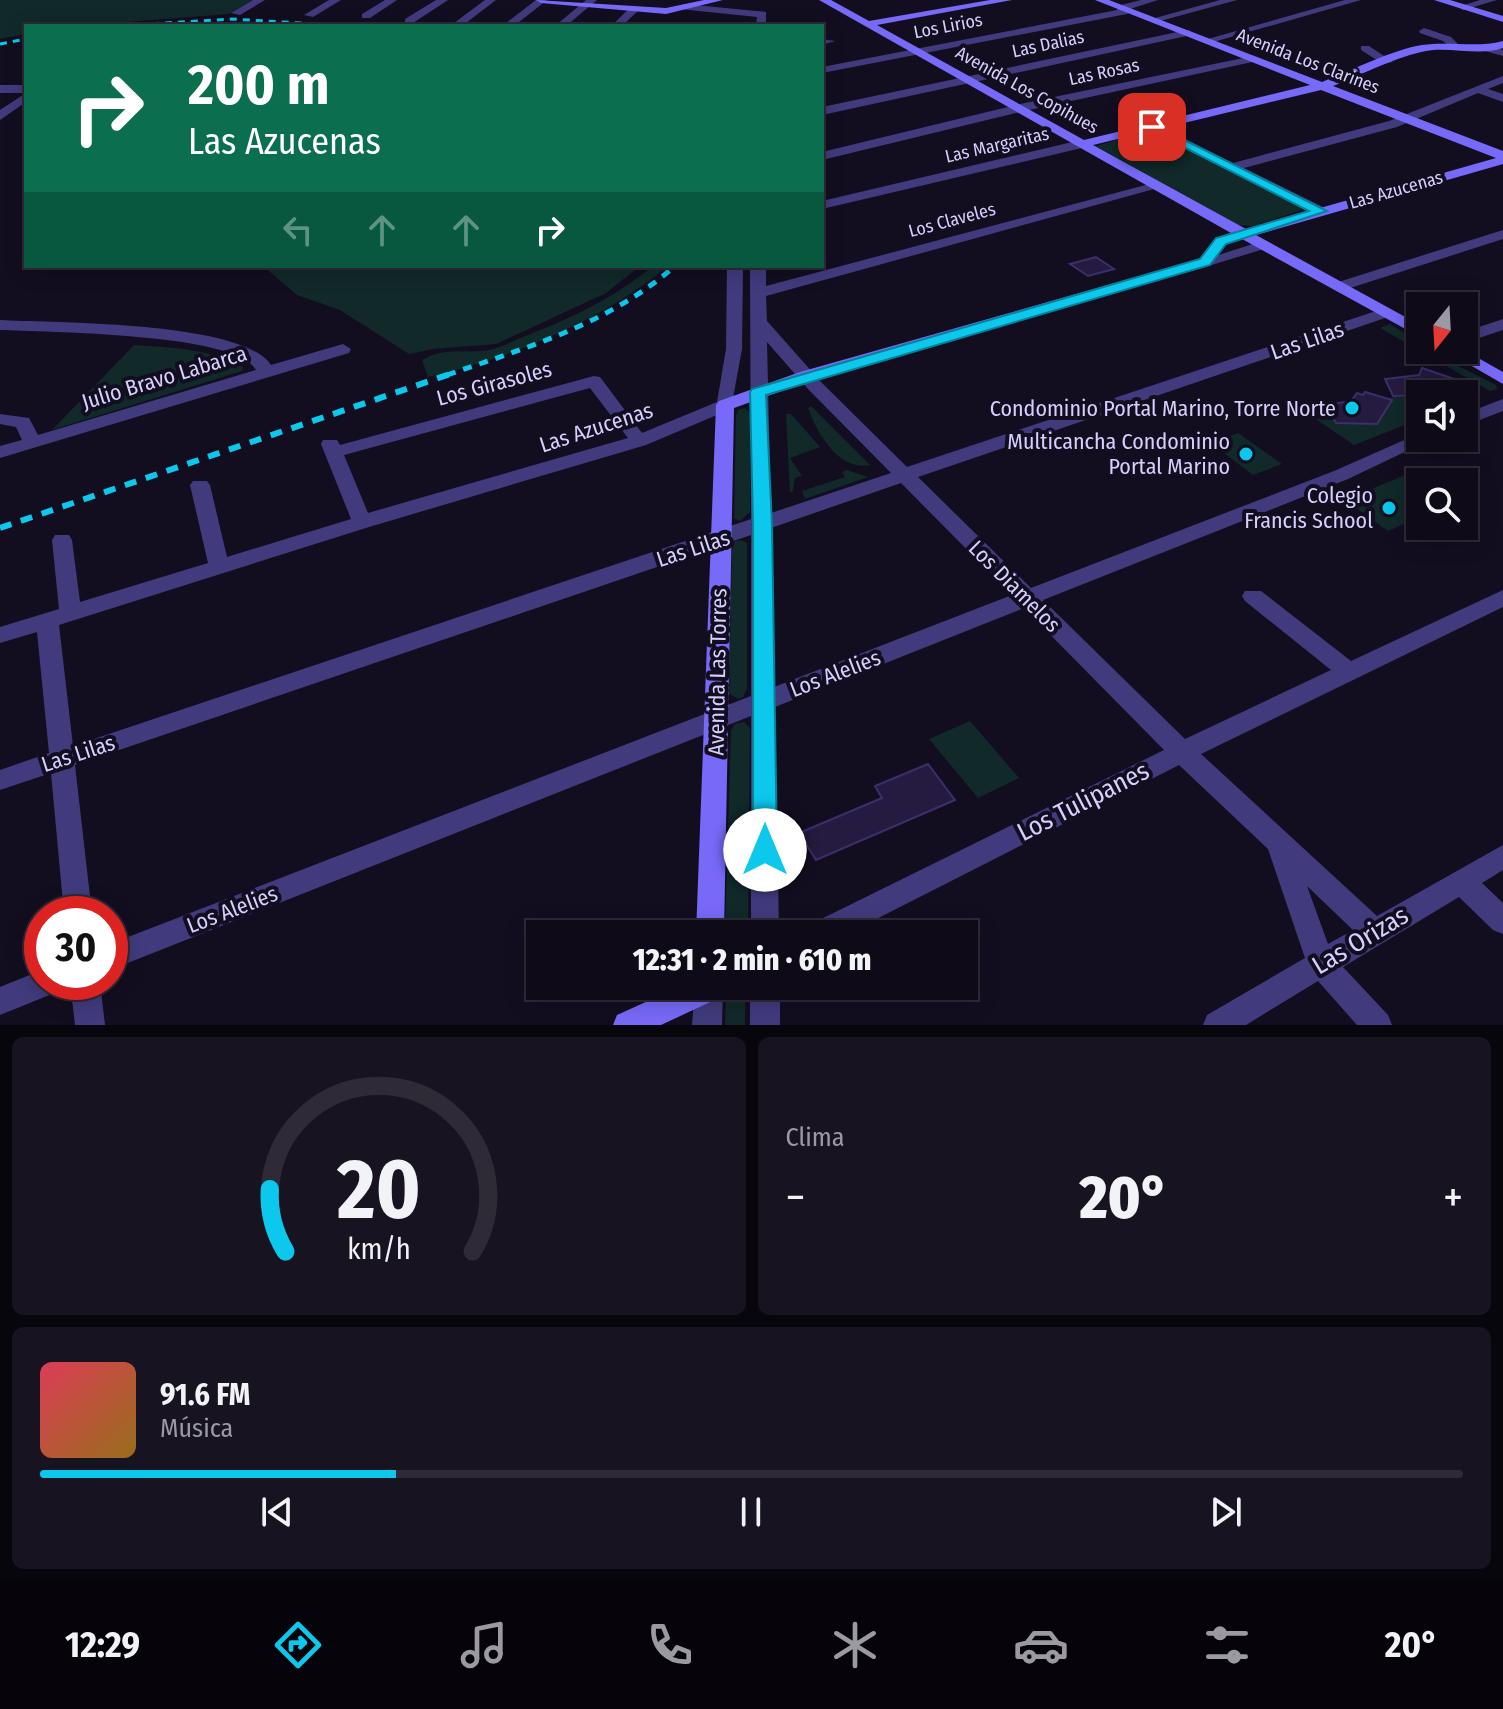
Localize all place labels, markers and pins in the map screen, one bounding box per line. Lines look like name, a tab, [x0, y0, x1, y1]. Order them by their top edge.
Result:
pin	[1118, 93, 1186, 161]
place label: Condominio Portal Marino, Torre Norte	[990, 395, 1336, 422]
marker: Condominio Portal Marino, Torre Norte	[1343, 399, 1361, 417]
place label: Multicancha Condominio Portal Marino	[1007, 428, 1230, 480]
marker: Multicancha Condominio Portal Marino	[1237, 445, 1255, 463]
place label: Colegio Francis School	[1244, 482, 1373, 534]
marker: Colegio Francis School	[1380, 499, 1398, 517]

